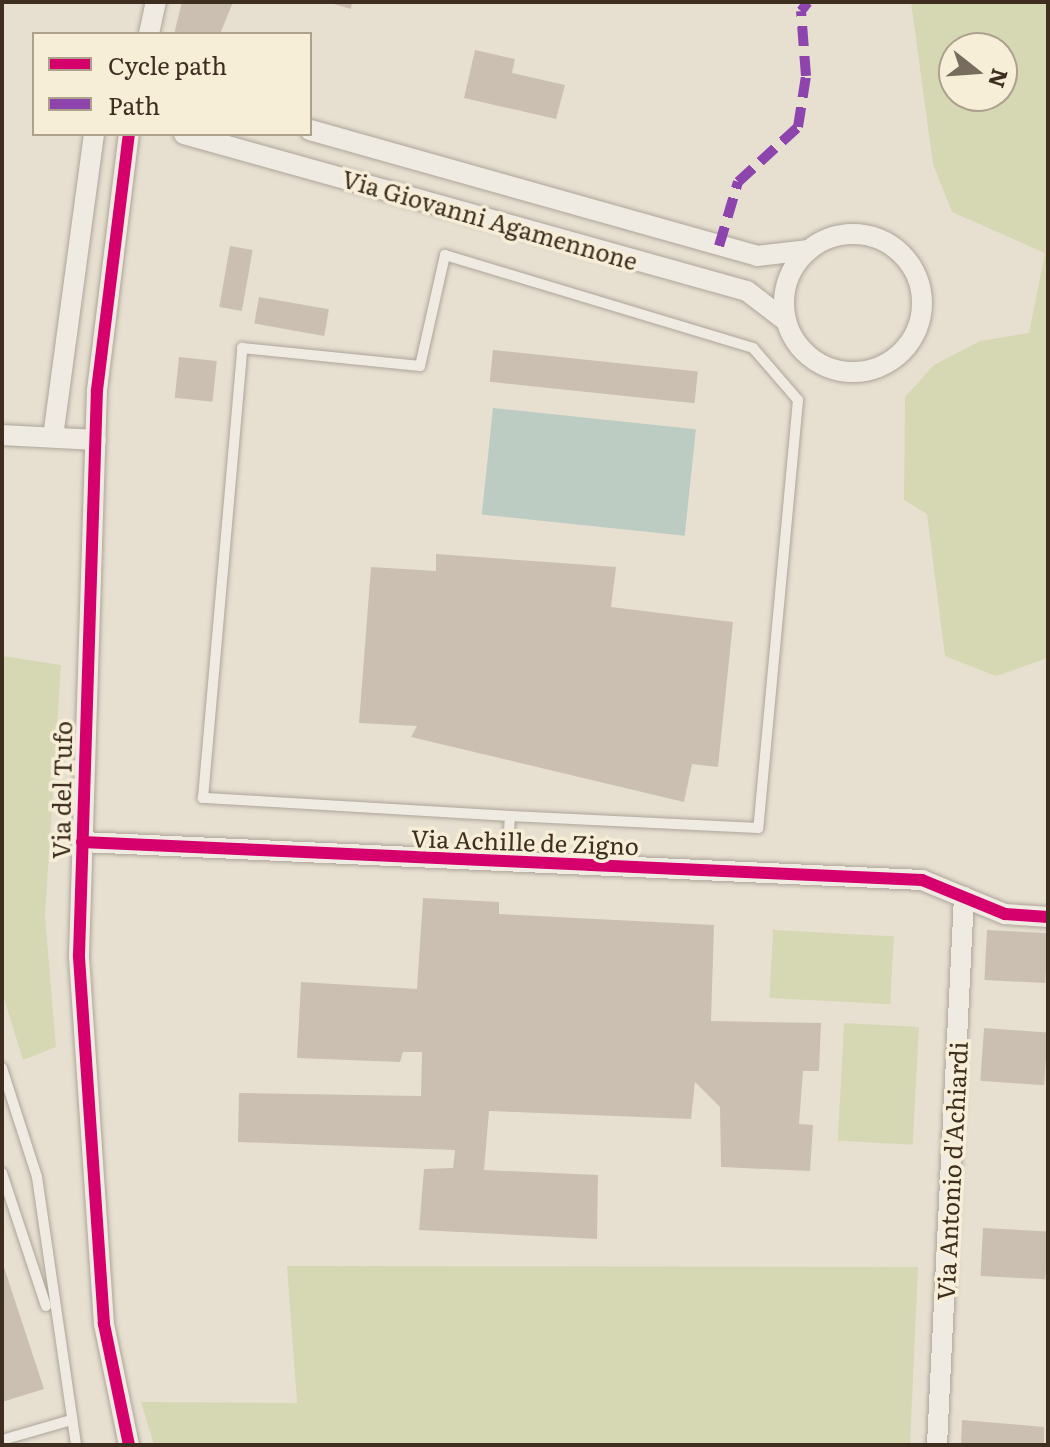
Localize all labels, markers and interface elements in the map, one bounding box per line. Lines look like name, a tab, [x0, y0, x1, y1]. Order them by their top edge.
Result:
legend	[32, 32, 312, 136]
north arrow	[938, 32, 1018, 112]
text: Cycle path	[108, 47, 227, 82]
text: N	[981, 65, 1018, 92]
text: Path	[108, 87, 160, 122]
street label: Via Giovanni Agamennone	[339, 163, 641, 275]
street label: Via del Tufo	[45, 721, 77, 859]
street label: Via Achille de Zigno	[411, 823, 639, 859]
street label: Via Antonio d'Achiardi	[930, 1041, 972, 1301]

